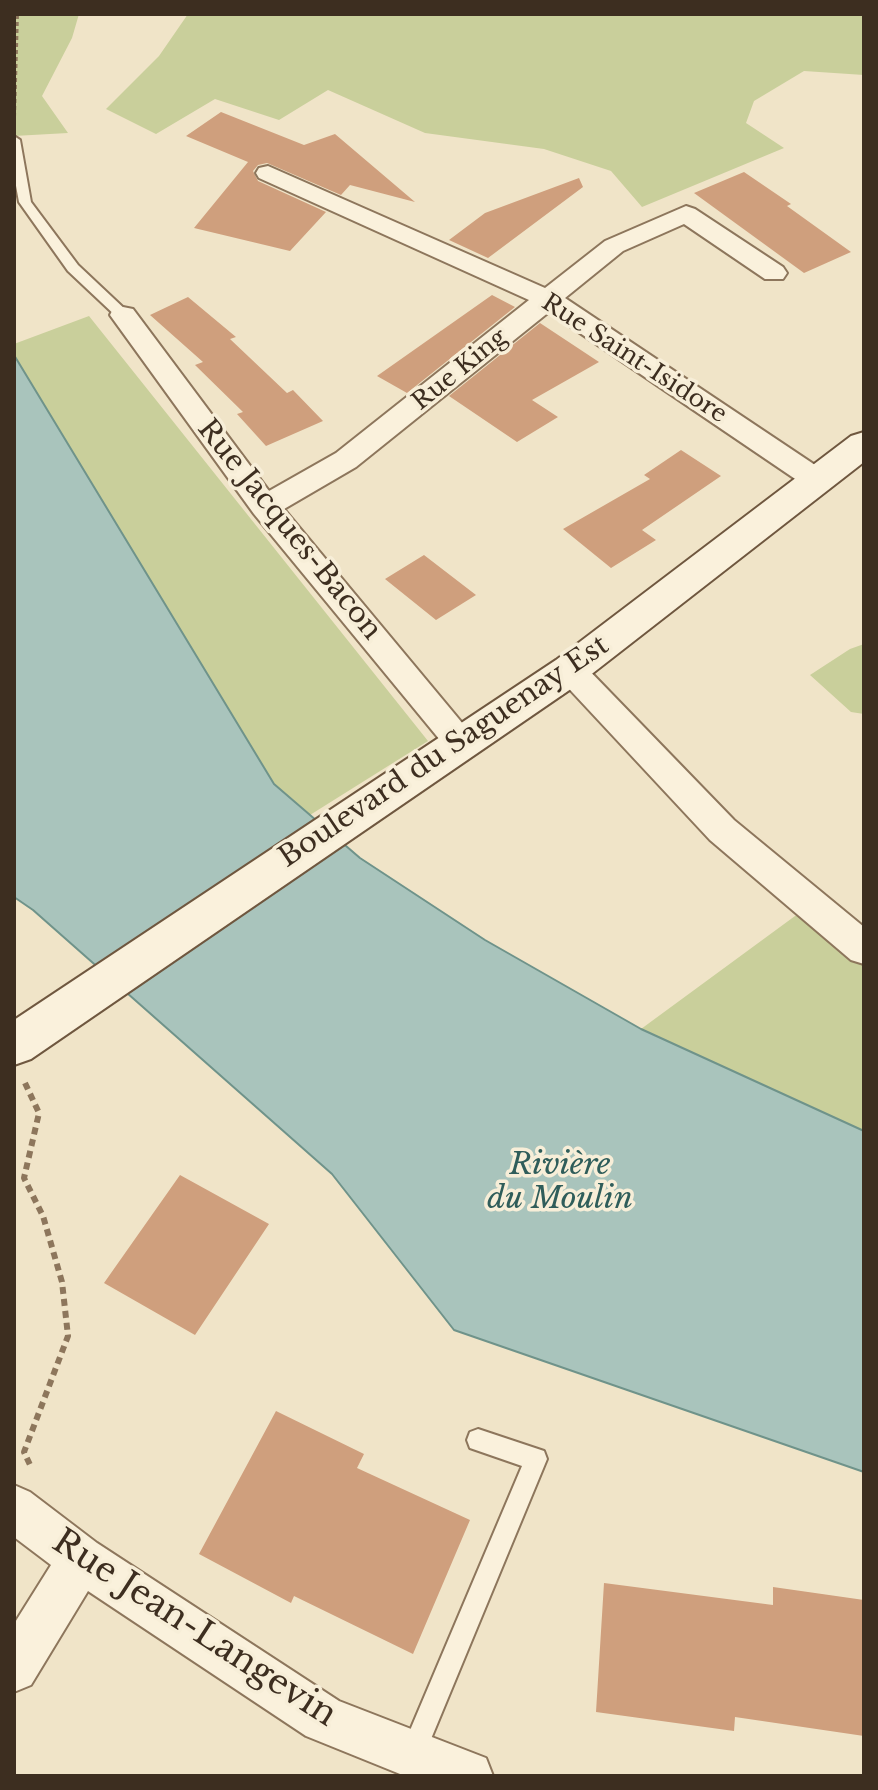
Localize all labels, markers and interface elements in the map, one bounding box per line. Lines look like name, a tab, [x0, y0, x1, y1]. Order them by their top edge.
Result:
street label: Rue Saint-Isidore	[536, 288, 732, 430]
street label: Rue King	[407, 323, 513, 417]
street label: Rue Jacques-Bacon	[190, 413, 388, 647]
street label: Boulevard du Saguenay Est	[273, 629, 615, 875]
water label: Rivière du Moulin	[487, 1148, 633, 1218]
street label: Rue Jean-Langevin	[44, 1522, 344, 1736]

